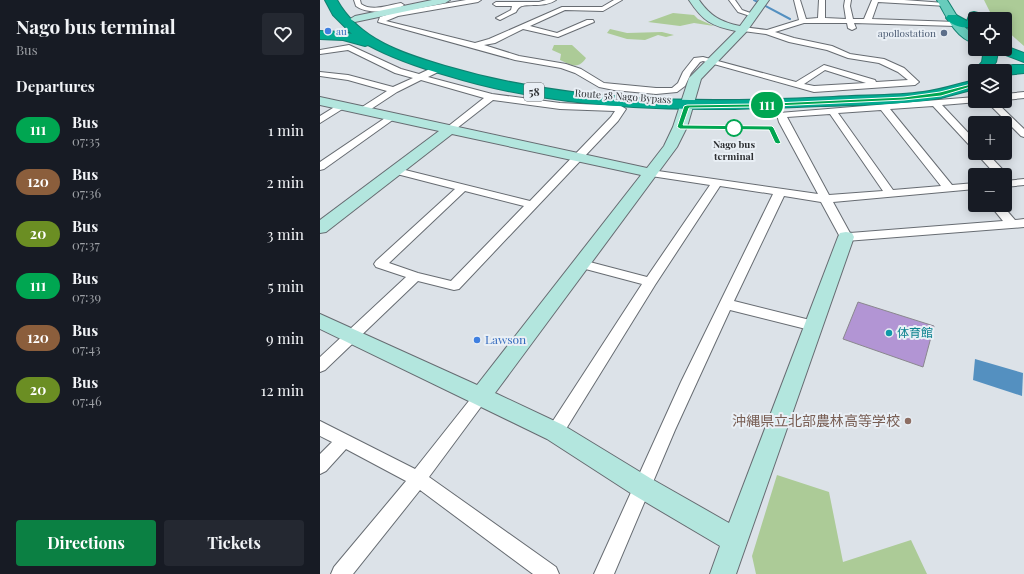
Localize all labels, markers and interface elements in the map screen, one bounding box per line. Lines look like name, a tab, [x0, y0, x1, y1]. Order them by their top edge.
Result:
map controls	[968, 12, 1012, 212]
button: locate	[968, 12, 1012, 56]
text: Nago bus terminal	[16, 13, 176, 39]
button: heart	[262, 13, 304, 55]
place label: au	[336, 24, 347, 38]
marker: au	[323, 26, 333, 36]
place label: apollostation	[878, 26, 936, 40]
marker: apollostation	[939, 28, 949, 38]
text: Bus	[16, 41, 37, 58]
button: layers	[968, 64, 1012, 108]
text: Departures	[16, 76, 95, 96]
road number: 58	[524, 83, 544, 101]
street label: Route 58 Nago Bypass	[574, 86, 672, 106]
line badge: 111	[744, 92, 790, 118]
text: 111	[759, 95, 775, 114]
text: Bus	[72, 112, 98, 132]
button: +	[968, 116, 1012, 160]
marker: Nago bus terminal	[725, 119, 743, 137]
text: 111	[30, 120, 46, 139]
text: 1 min	[268, 120, 304, 140]
text: 07:35	[72, 132, 100, 149]
place label: Nago bus terminal	[713, 137, 755, 163]
text: Bus	[72, 164, 98, 184]
button: −	[968, 168, 1012, 212]
text: 120	[27, 172, 49, 191]
text: 2 min	[266, 172, 304, 192]
text: 07:36	[72, 184, 101, 201]
text: Bus	[72, 216, 98, 236]
text: 20	[30, 224, 46, 243]
text: 3 min	[267, 224, 304, 244]
text: 07:37	[72, 236, 100, 253]
text: Bus	[72, 268, 98, 288]
text: 111	[30, 276, 46, 295]
text: 5 min	[268, 276, 304, 296]
text: 07:39	[72, 288, 101, 305]
text: Bus	[72, 320, 98, 340]
place label: 体育館	[897, 324, 933, 340]
text: 120	[27, 328, 49, 347]
text: 9 min	[266, 328, 304, 348]
marker: 体育館	[884, 328, 894, 338]
place label: Lawson	[485, 331, 526, 347]
marker: Lawson	[472, 335, 482, 345]
text: 07:43	[72, 340, 101, 357]
text: Bus	[72, 372, 98, 392]
text: 20	[30, 380, 46, 399]
text: 12 min	[261, 380, 304, 400]
text: 07:46	[72, 392, 102, 409]
place label: 沖縄県立北部農林高等学校	[732, 411, 900, 430]
marker: 沖縄県立北部農林高等学校	[903, 416, 913, 426]
button: Directions	[16, 520, 156, 566]
button: Tickets	[164, 520, 304, 566]

